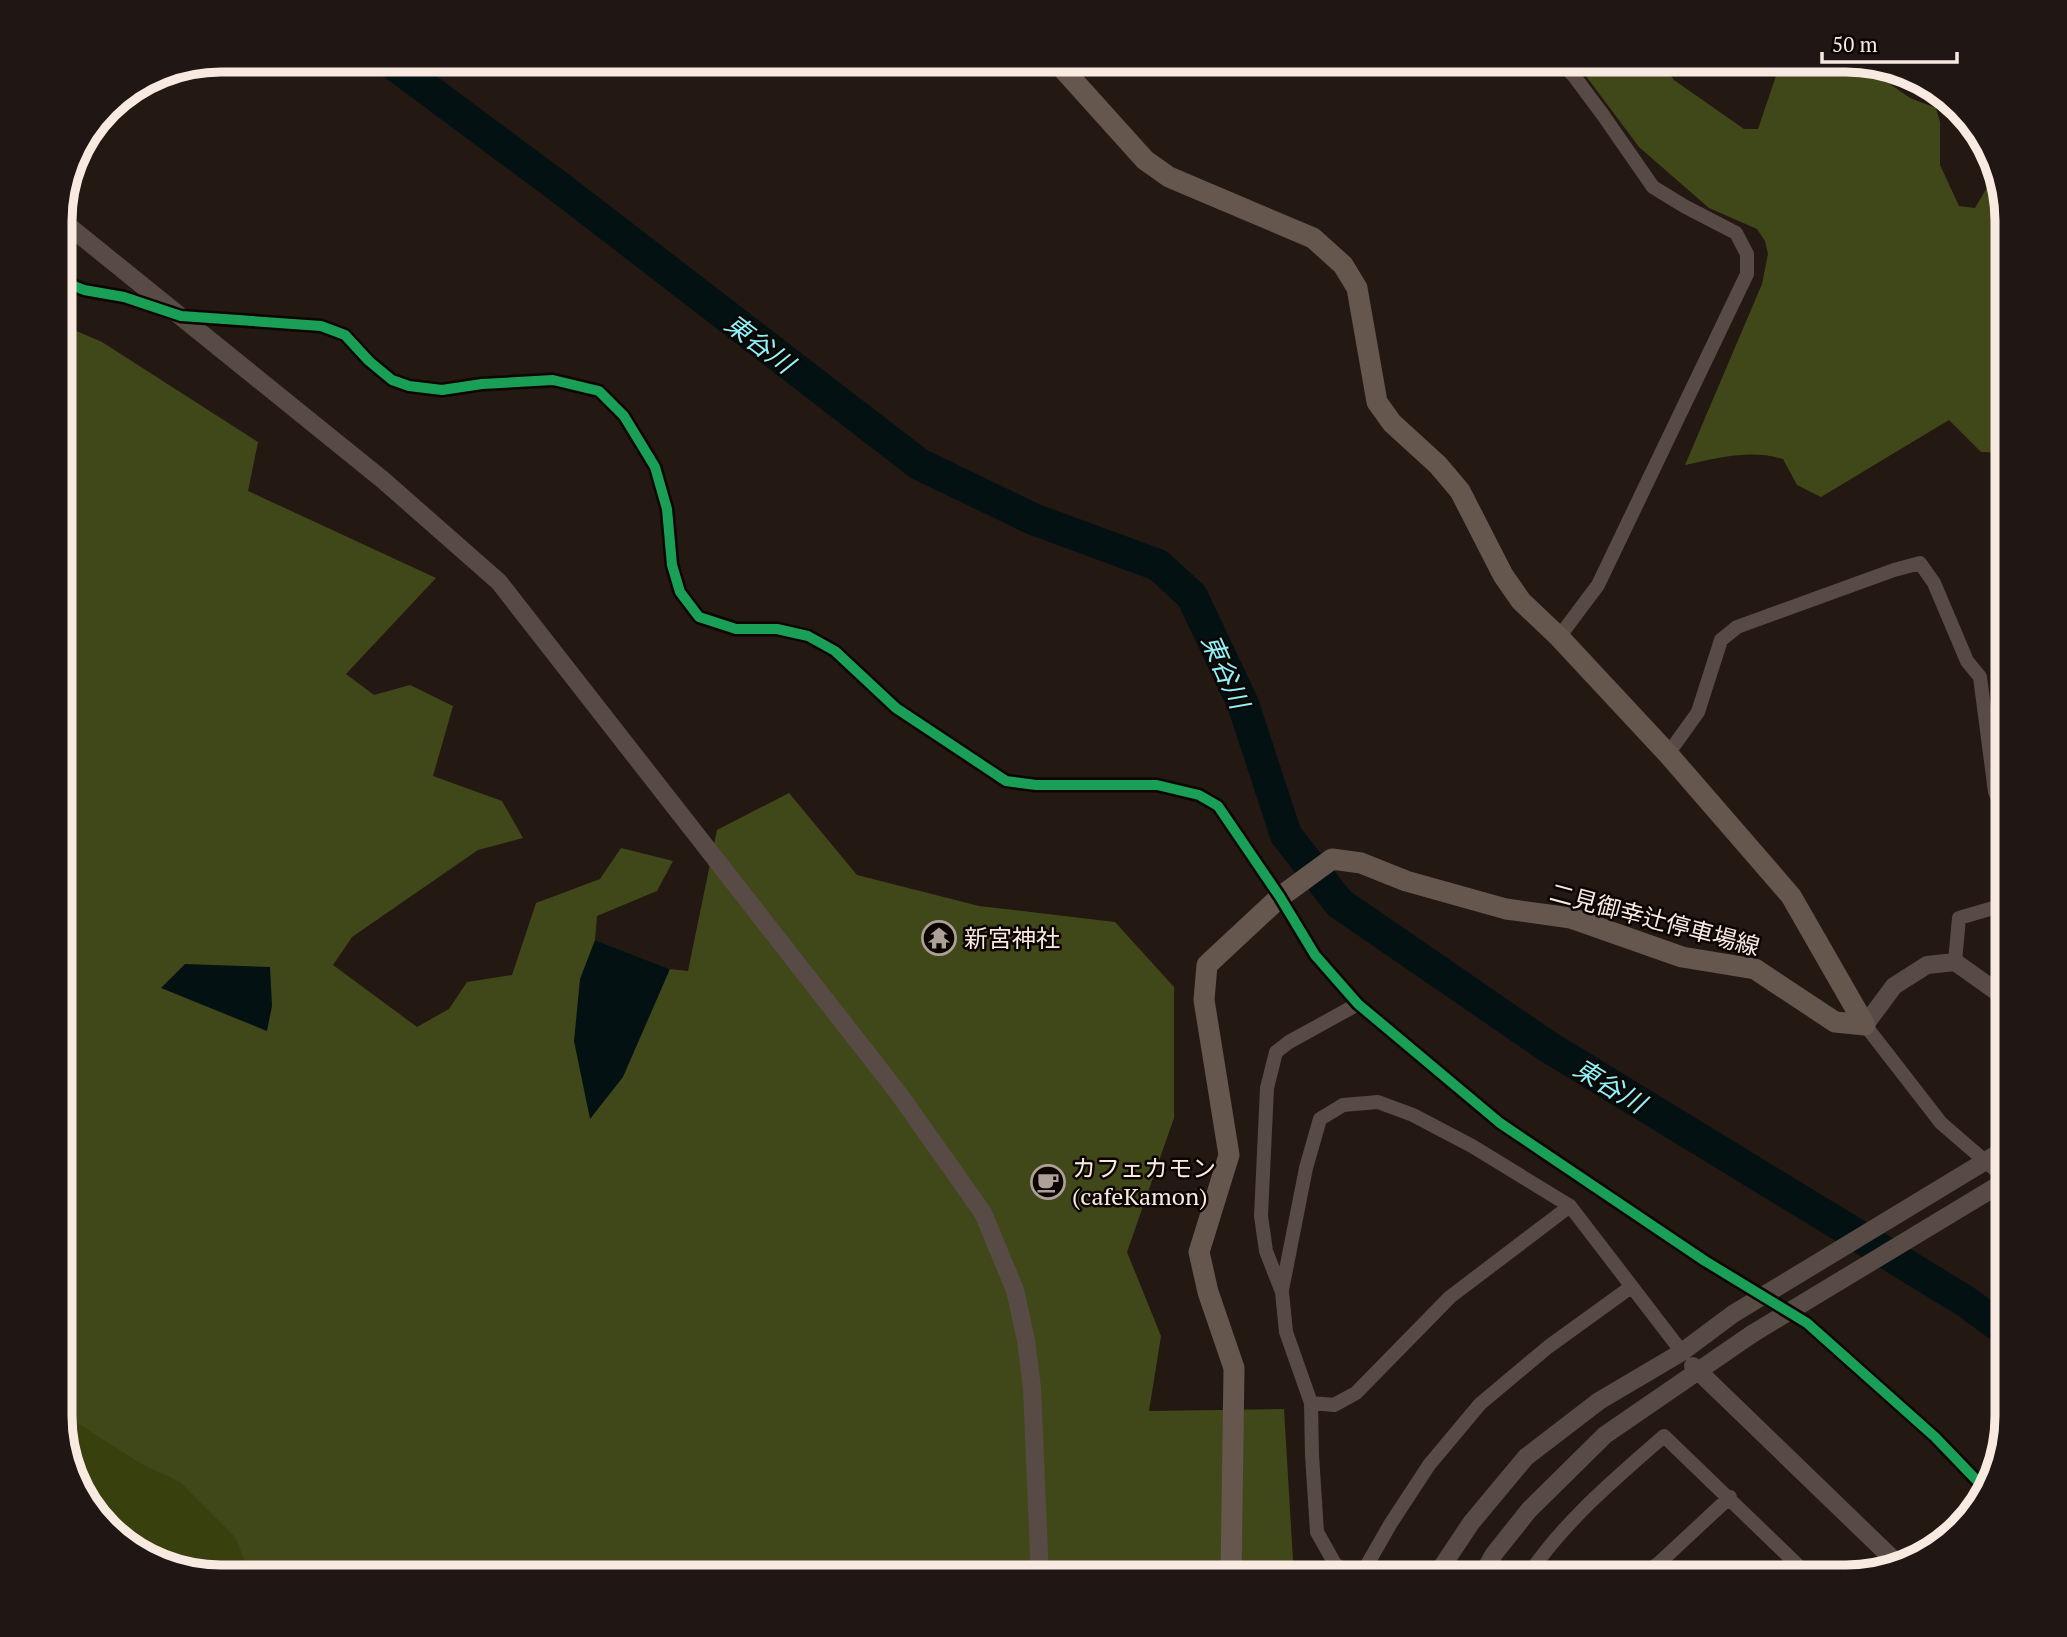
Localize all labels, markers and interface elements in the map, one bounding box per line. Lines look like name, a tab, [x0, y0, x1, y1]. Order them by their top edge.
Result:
scale bar	[1822, 21, 1957, 65]
text: 50 m	[1832, 30, 1878, 58]
water label: 東谷川	[719, 306, 804, 382]
water label: 東谷川	[1195, 628, 1259, 716]
street label: 二見御幸辻停車場線	[1547, 876, 1763, 962]
temple icon: 新宮神社	[920, 919, 958, 957]
place label: 新宮神社	[964, 922, 1060, 954]
water label: 東谷川	[1568, 1050, 1655, 1121]
place label: カフェカモン (cafeKamon)	[1072, 1152, 1216, 1212]
cafe icon: カフェカモン (cafeKamon)	[1029, 1163, 1067, 1201]

